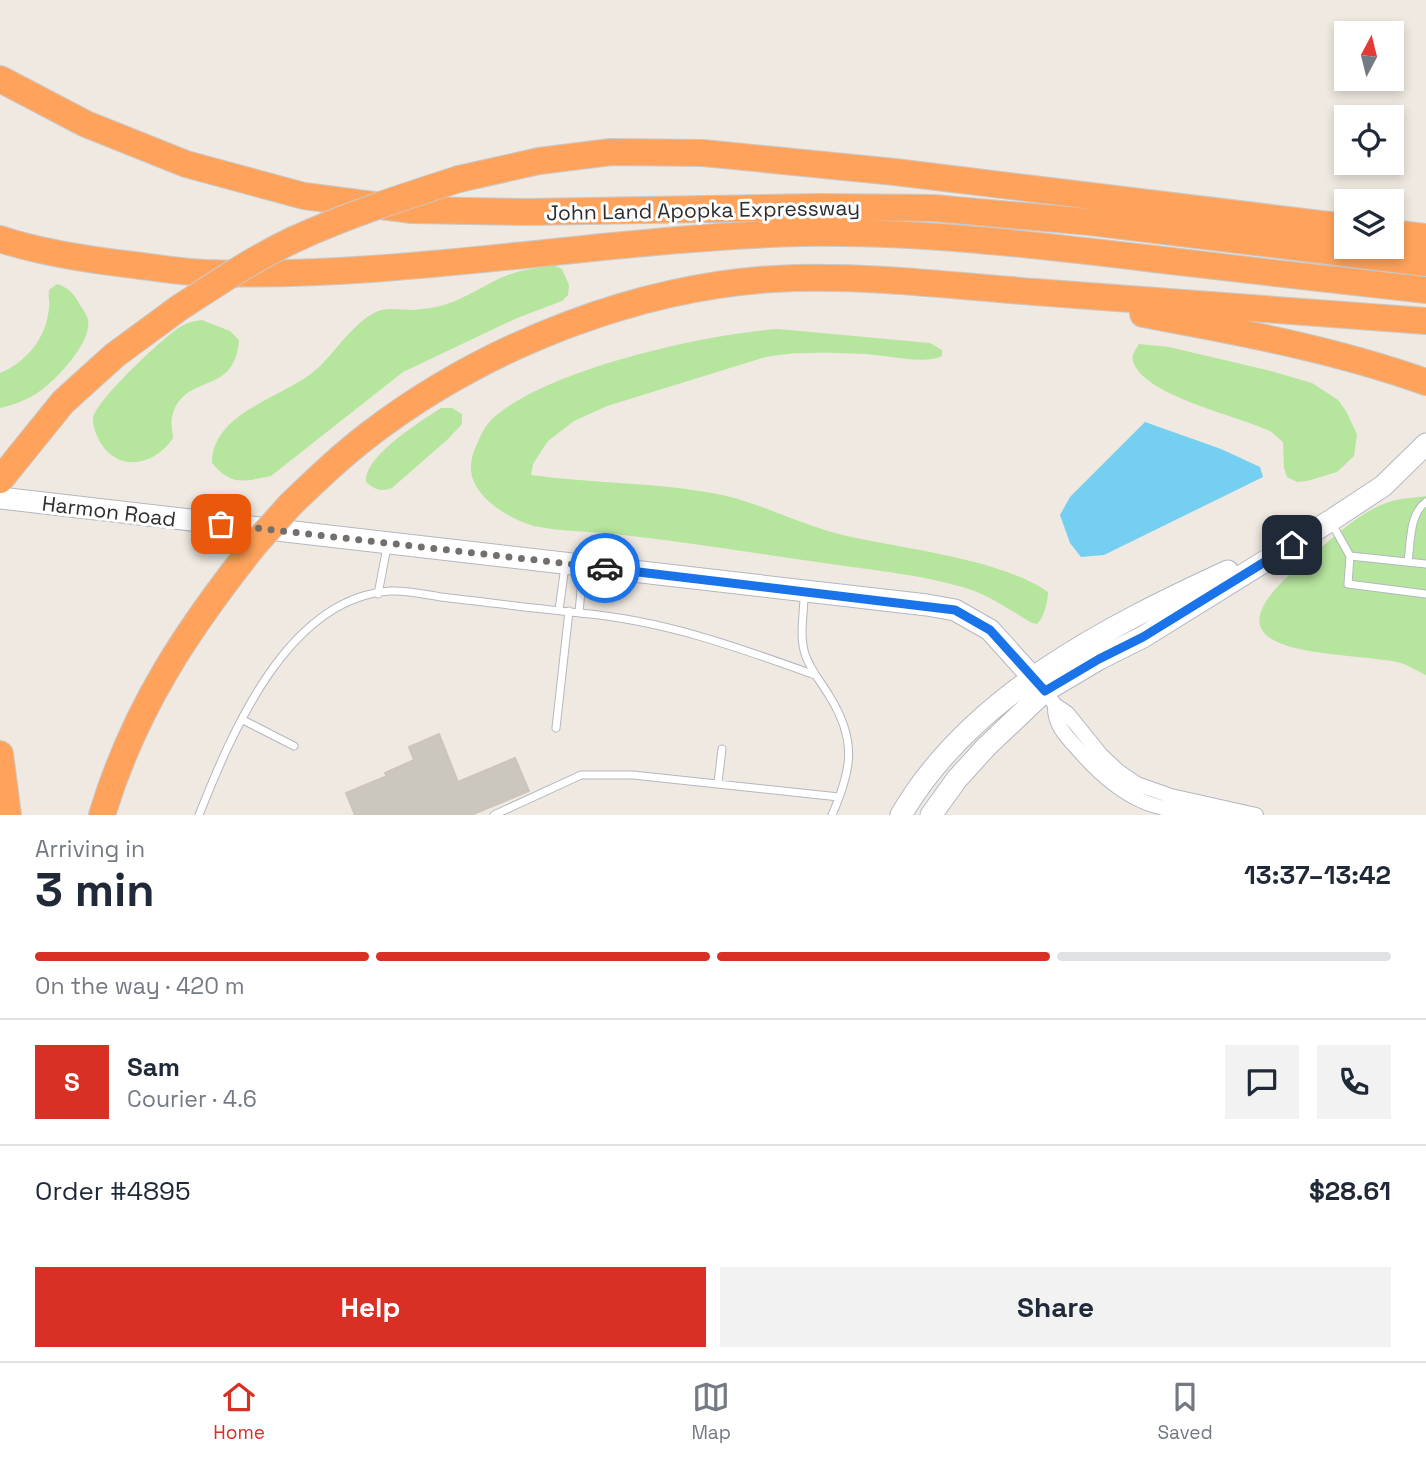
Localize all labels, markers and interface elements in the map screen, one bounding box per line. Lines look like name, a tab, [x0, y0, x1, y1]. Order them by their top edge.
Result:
north arrow	[1334, 21, 1404, 91]
map controls	[1334, 21, 1404, 259]
button: locate	[1334, 105, 1404, 175]
button: layers	[1334, 189, 1404, 259]
street label: John Land Apopka Expressway	[546, 194, 860, 226]
street label: Harmon Road	[41, 489, 177, 533]
pin	[191, 494, 251, 554]
icon: bag	[202, 505, 240, 543]
pin	[1262, 515, 1322, 575]
icon: home	[1273, 526, 1311, 564]
courier	[570, 533, 640, 603]
icon: car	[586, 549, 624, 587]
text: Arriving in	[35, 834, 145, 864]
text: 13:37–13:42	[1244, 858, 1391, 892]
text: 3 min	[35, 861, 155, 919]
text: On the way · 420 m	[35, 971, 245, 1001]
button: chat	[1225, 1045, 1299, 1119]
button: phone	[1317, 1045, 1391, 1119]
text: Sam	[127, 1050, 180, 1084]
text: S	[64, 1065, 80, 1099]
text: Courier · 4.6	[127, 1084, 257, 1114]
text: Order #4895	[35, 1174, 191, 1208]
text: $28.61	[1309, 1174, 1391, 1208]
button: Help	[35, 1267, 706, 1347]
button: Share	[720, 1267, 1391, 1347]
tab: Home	[213, 1378, 265, 1445]
tab: Map	[691, 1378, 731, 1445]
tab: Saved	[1157, 1378, 1213, 1445]

